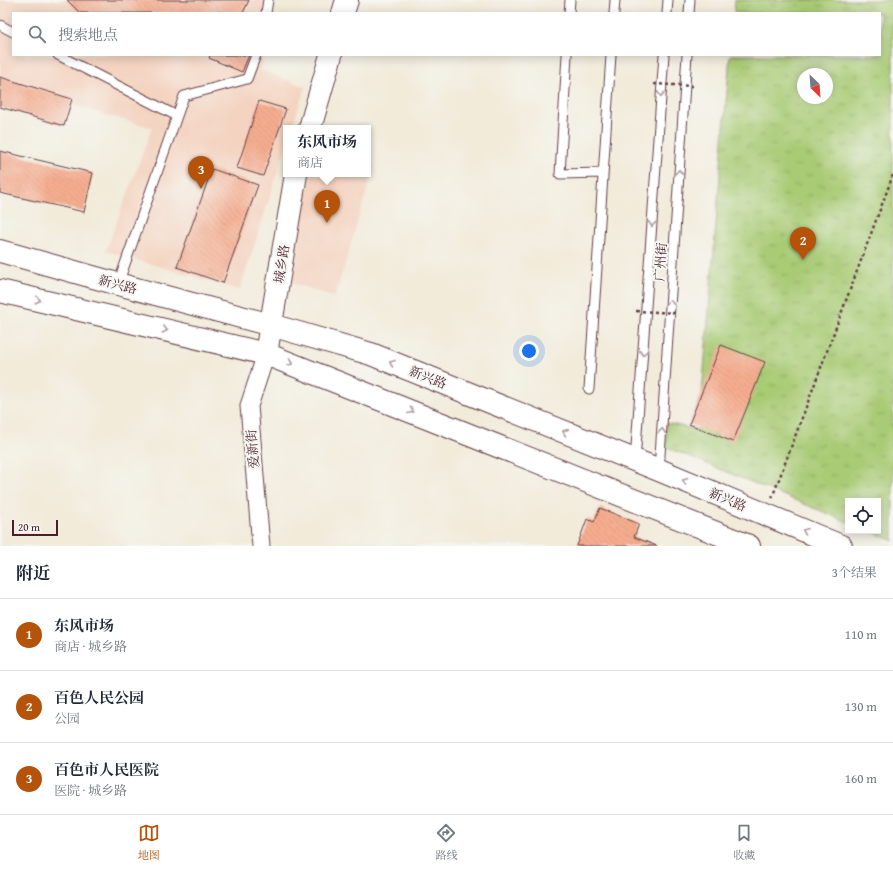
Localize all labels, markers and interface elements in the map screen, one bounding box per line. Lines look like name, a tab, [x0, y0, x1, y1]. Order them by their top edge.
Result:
search box	[12, 12, 881, 56]
icon: search	[26, 23, 48, 45]
text: 搜索地点	[58, 24, 118, 45]
north arrow	[797, 68, 833, 104]
one-way arrow	[656, 91, 665, 97]
popup	[283, 125, 371, 177]
text: 东风市场	[297, 131, 357, 152]
text: 商店	[297, 153, 323, 172]
pin: 3	[188, 156, 214, 189]
one-way arrow	[675, 169, 683, 175]
pin: 1	[314, 190, 340, 223]
one-way arrow	[647, 221, 656, 227]
pin: 2	[790, 227, 816, 260]
street label: 广州街	[650, 242, 671, 282]
street label: 城乡路	[269, 243, 294, 285]
street label: 新兴路	[97, 270, 139, 299]
one-way arrow	[35, 296, 41, 304]
one-way arrow	[666, 299, 675, 305]
one-way arrow	[161, 325, 168, 334]
your location	[519, 341, 539, 361]
one-way arrow	[638, 350, 647, 356]
one-way arrow	[286, 359, 293, 367]
one-way arrow	[389, 359, 396, 367]
street label: 新兴路	[406, 361, 449, 394]
one-way arrow	[407, 407, 414, 415]
one-way arrow	[657, 428, 666, 434]
street label: 爱新街	[241, 429, 264, 469]
one-way arrow	[561, 429, 568, 437]
one-way arrow	[682, 478, 690, 486]
street label: 新兴路	[706, 483, 749, 516]
map controls	[845, 498, 881, 534]
button: locate	[845, 498, 881, 534]
scale bar	[12, 518, 58, 537]
text: 20 m	[18, 519, 40, 535]
one-way arrow	[802, 528, 809, 536]
text: 附近	[16, 560, 50, 585]
text: 3个结果	[832, 563, 877, 582]
text: 东风市场	[54, 615, 114, 636]
text: 1	[26, 625, 32, 644]
text: 110 m	[845, 625, 877, 644]
text: 商店 · 城乡路	[54, 637, 127, 656]
text: 百色人民公园	[54, 687, 144, 708]
text: 2	[26, 697, 32, 716]
text: 130 m	[845, 697, 877, 716]
text: 公园	[54, 709, 80, 728]
text: 百色市人民医院	[54, 759, 159, 780]
text: 3	[26, 769, 32, 788]
text: 160 m	[845, 769, 877, 788]
text: 医院 · 城乡路	[54, 781, 127, 800]
tab: 地图	[138, 822, 160, 863]
tab: 路线	[435, 822, 457, 863]
tab: 收藏	[733, 822, 755, 863]

